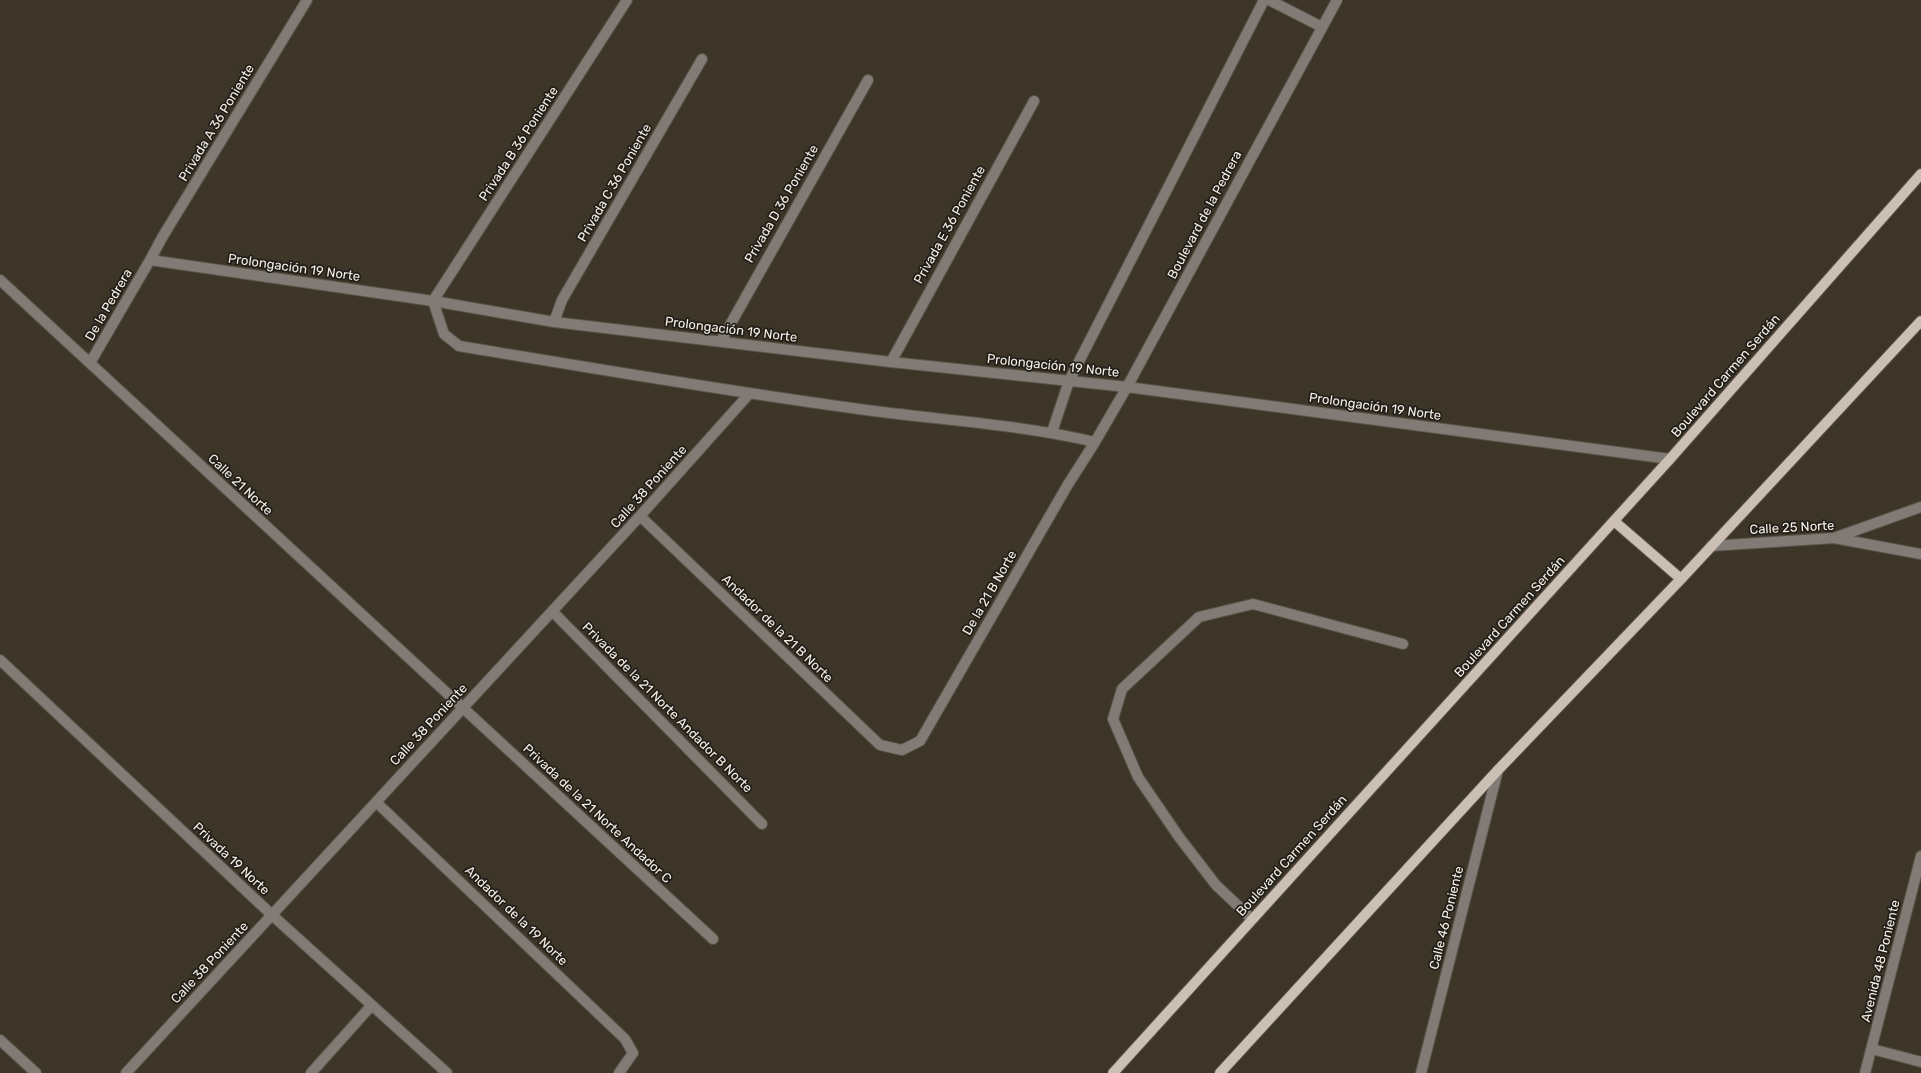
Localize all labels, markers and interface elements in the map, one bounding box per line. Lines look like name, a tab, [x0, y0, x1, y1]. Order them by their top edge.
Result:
street label: Privada A 36 Poniente	[176, 62, 258, 184]
street label: Privada B 36 Poniente	[476, 84, 562, 204]
street label: Privada C 36 Poniente	[575, 121, 655, 245]
street label: Privada D 36 Poniente	[742, 142, 822, 266]
street label: Boulevard de la Pedrera	[1165, 148, 1245, 282]
street label: Privada E 36 Poniente	[911, 163, 989, 287]
street label: Prolongación 19 Norte	[227, 251, 361, 285]
street label: De la Pedrera	[82, 266, 136, 344]
street label: Boulevard Carmen Serdán	[1668, 311, 1784, 441]
street label: Prolongación 19 Norte	[664, 314, 798, 346]
street label: Prolongación 19 Norte	[986, 351, 1120, 381]
street label: Prolongación 19 Norte	[1308, 390, 1442, 424]
street label: Calle 38 Poniente	[608, 442, 690, 532]
street label: Calle 21 Norte	[204, 451, 276, 519]
street label: Calle 25 Norte	[1749, 518, 1835, 538]
street label: De la 21 B Norte	[959, 548, 1021, 638]
street label: Boulevard Carmen Serdán	[1451, 553, 1569, 681]
street label: Andador de la 21 B Norte	[718, 572, 836, 686]
street label: Privada de la 21 Norte Andador B Norte	[579, 620, 755, 796]
street label: Calle 38 Poniente	[387, 681, 471, 769]
street label: Privada de la 21 Norte Andador C	[520, 741, 674, 887]
street label: Boulevard Carmen Serdán	[1233, 792, 1351, 920]
street label: Privada 19 Norte	[190, 820, 272, 898]
street label: Andador de la 19 Norte	[461, 863, 571, 969]
street label: Calle 46 Poniente	[1427, 865, 1467, 971]
street label: Avenida 48 Poniente	[1858, 898, 1904, 1024]
street label: Calle 38 Poniente	[168, 919, 252, 1007]

